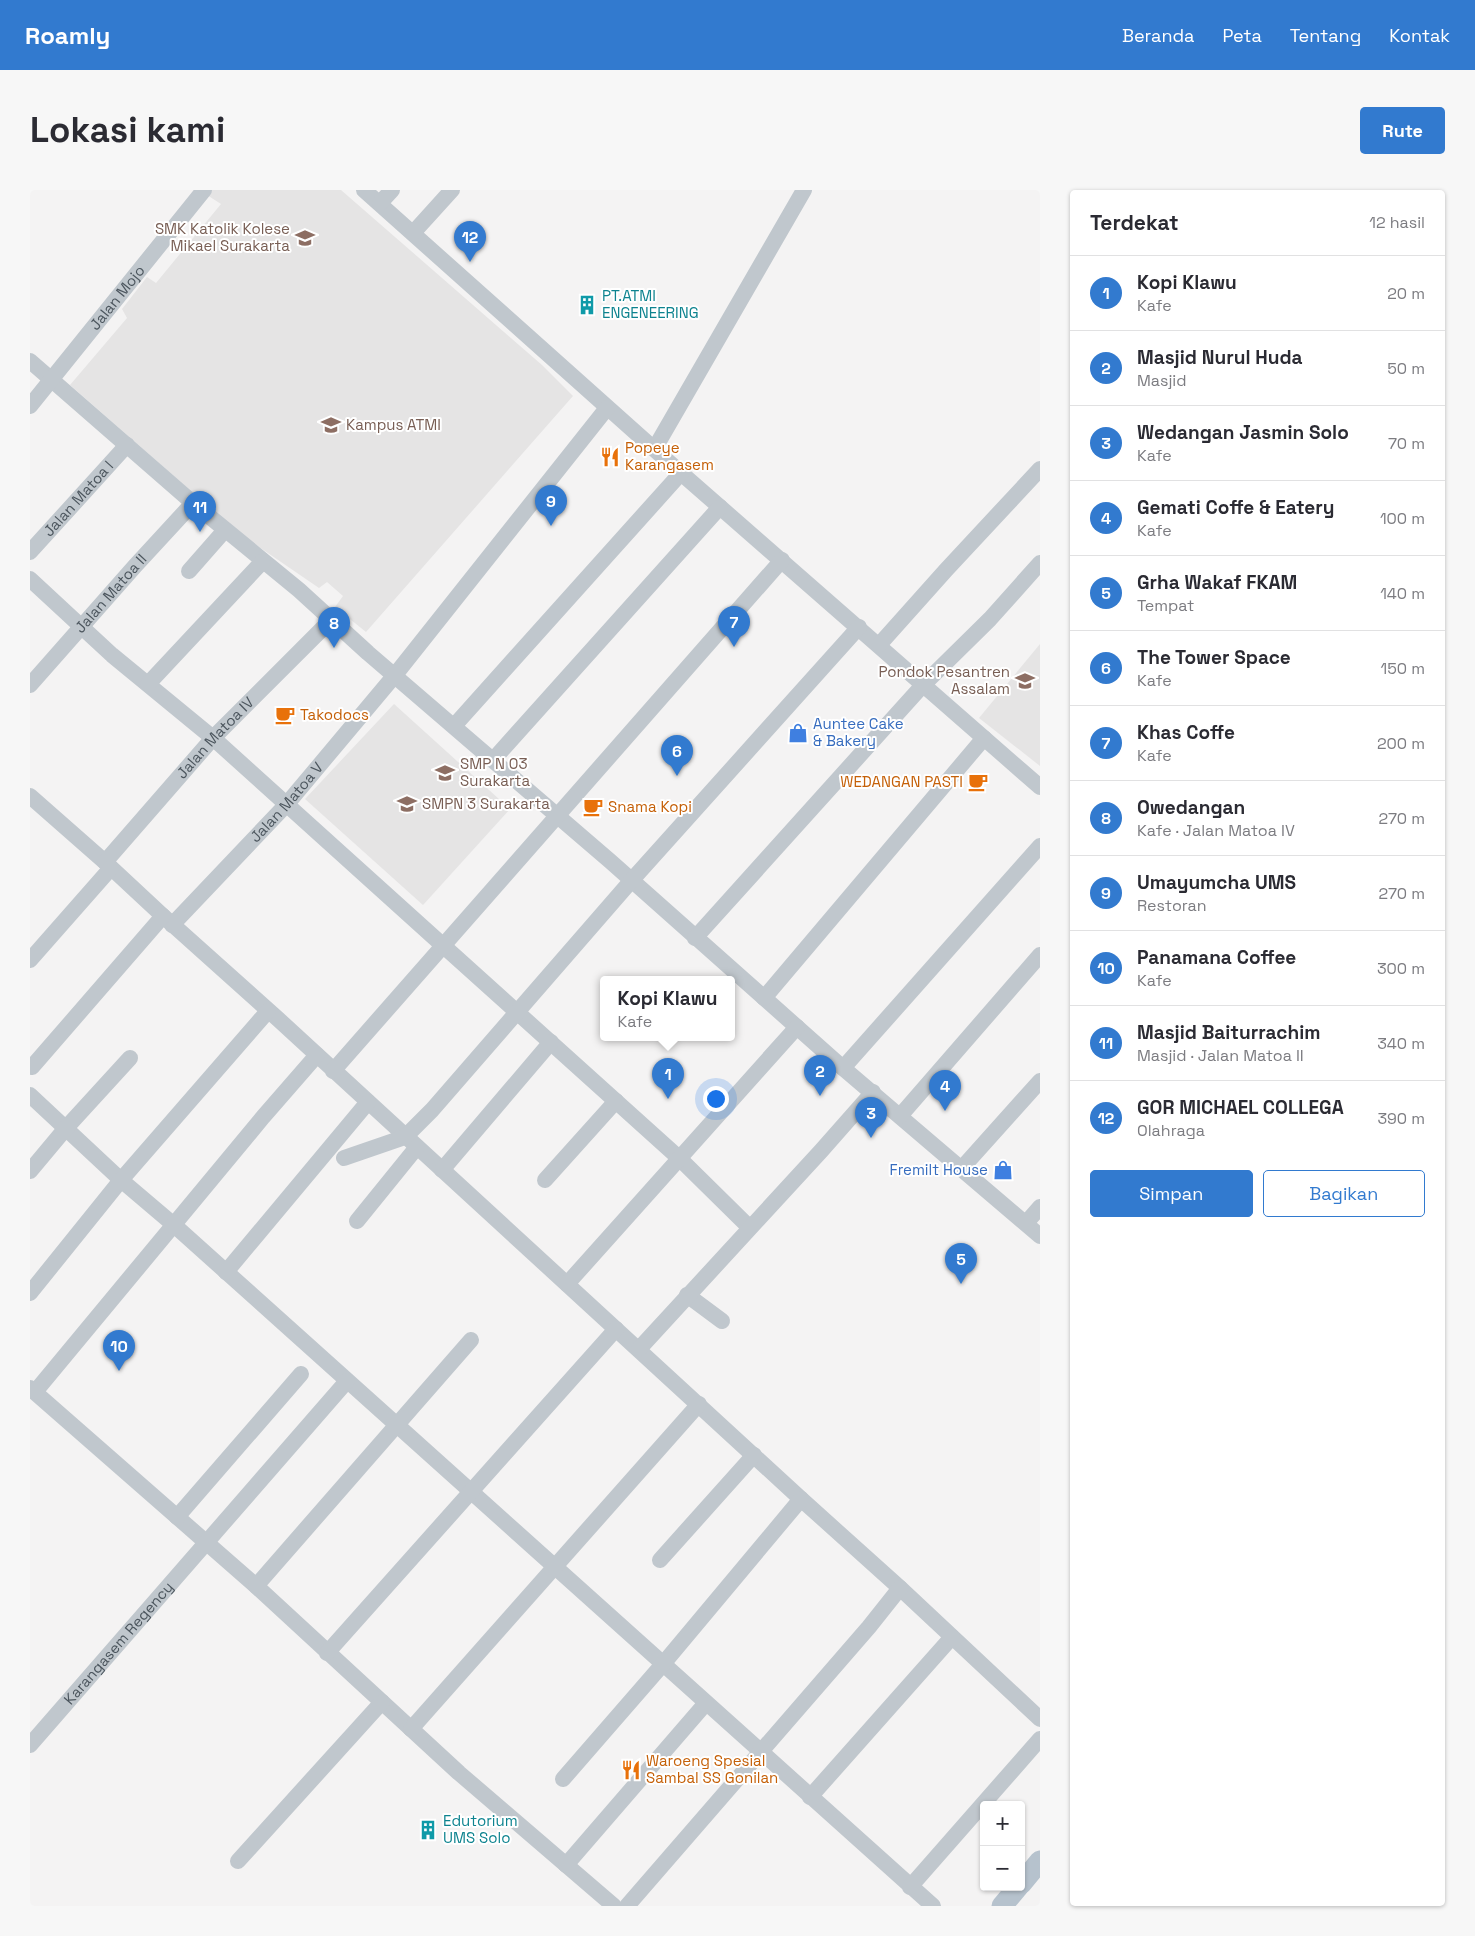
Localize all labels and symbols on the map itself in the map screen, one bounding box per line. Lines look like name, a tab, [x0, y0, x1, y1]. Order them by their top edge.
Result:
place label: SMK Katolik Kolese Mikael Surakarta	[155, 219, 290, 255]
pin: 12	[454, 221, 486, 262]
school or university icon: SMK Katolik Kolese Mikael Surakarta	[294, 227, 316, 249]
street label: Jalan Mojo	[85, 261, 149, 334]
place label: PT.ATMI ENGENEERING	[602, 286, 699, 322]
building icon: PT.ATMI ENGENEERING	[576, 294, 598, 316]
school or university icon: Kampus ATMI	[320, 414, 342, 436]
place label: Kampus ATMI	[346, 415, 441, 434]
place label: Popeye Karangasem	[625, 438, 714, 474]
restaurant icon: Popeye Karangasem	[599, 446, 621, 468]
street label: Jalan Matoa I	[39, 456, 117, 540]
pin: 9	[535, 485, 567, 526]
pin: 11	[184, 491, 216, 532]
street label: Jalan Matoa II	[70, 550, 150, 637]
pin: 7	[718, 606, 750, 647]
pin: 8	[318, 607, 350, 648]
place label: Pondok Pesantren Assalam	[878, 662, 1010, 698]
school or university icon: Pondok Pesantren Assalam	[1014, 670, 1036, 692]
street label: Jalan Matoa IV	[172, 693, 258, 782]
cafe icon: Takodocs	[274, 704, 296, 726]
place label: Takodocs	[300, 705, 369, 724]
place label: Auntee Cake & Bakery	[813, 714, 904, 750]
shop icon: Auntee Cake & Bakery	[787, 722, 809, 744]
pin: 6	[661, 735, 693, 776]
place label: SMP N 03 Surakarta	[460, 754, 530, 790]
street label: Jalan Matoa V	[246, 758, 327, 846]
school or university icon: SMP N 03 Surakarta	[434, 762, 456, 784]
cafe icon: WEDANGAN PASTI	[967, 771, 989, 793]
place label: WEDANGAN PASTI	[840, 772, 963, 791]
school or university icon: SMPN 3 Surakarta	[396, 793, 418, 815]
place label: SMPN 3 Surakarta	[422, 794, 550, 813]
cafe icon: Snama Kopi	[582, 796, 604, 818]
place label: Snama Kopi	[608, 797, 692, 816]
pin: 2	[804, 1055, 836, 1096]
pin: 1	[652, 1058, 684, 1099]
pin: 4	[929, 1070, 961, 1111]
your location	[703, 1086, 729, 1112]
pin: 3	[855, 1097, 887, 1138]
shop icon: Fremilt House	[992, 1159, 1014, 1181]
place label: Fremilt House	[890, 1160, 988, 1179]
pin: 5	[945, 1243, 977, 1284]
pin: 10	[103, 1330, 135, 1371]
street label: Karangasem Regency	[60, 1577, 177, 1708]
place label: Waroeng Spesial Sambal SS Gonilan	[646, 1751, 778, 1787]
restaurant icon: Waroeng Spesial Sambal SS Gonilan	[620, 1759, 642, 1781]
place label: Edutorium UMS Solo	[443, 1811, 518, 1847]
building icon: Edutorium UMS Solo	[417, 1819, 439, 1841]

